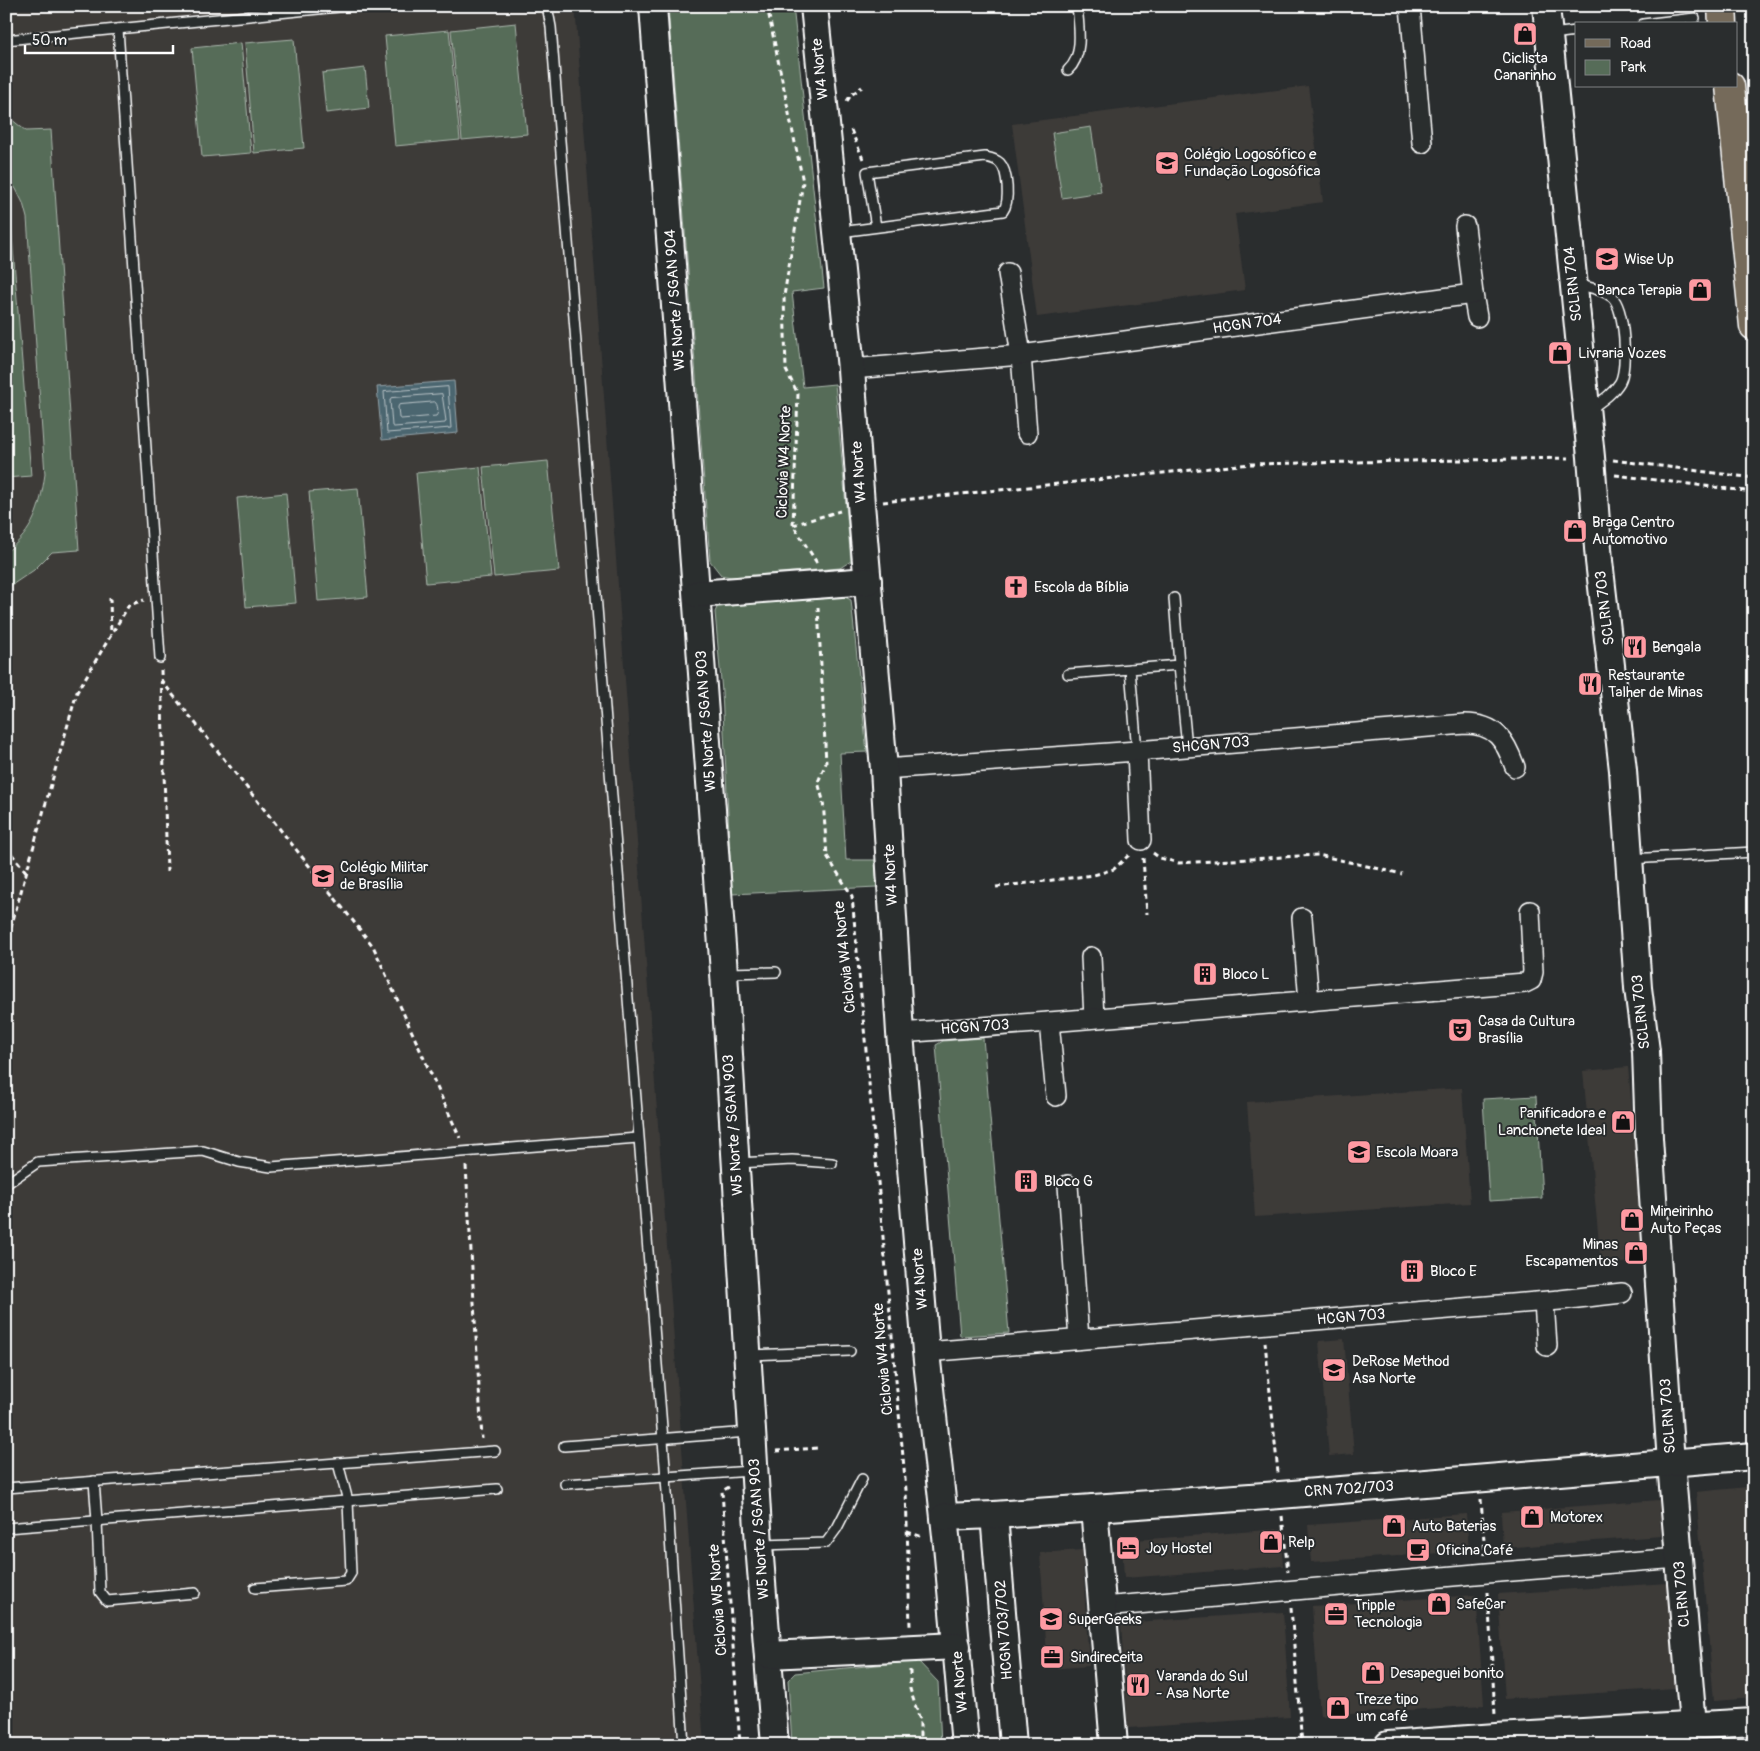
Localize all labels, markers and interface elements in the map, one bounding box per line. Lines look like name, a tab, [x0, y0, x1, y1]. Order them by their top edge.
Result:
shop icon: Ciclista Canarinho	[1512, 21, 1538, 47]
scale bar	[25, 22, 172, 54]
legend	[1575, 22, 1738, 88]
text: 50 m	[32, 31, 67, 50]
text: Road	[1620, 34, 1651, 53]
street label: W4 Norte	[807, 37, 833, 101]
place label: Ciclista Canarinho	[1494, 49, 1556, 85]
text: Park	[1620, 58, 1647, 77]
place label: Colégio Logosófico e Fundação Logosófica	[1184, 145, 1321, 181]
school or university icon: Colégio Logosófico e Fundação Logosófica	[1154, 150, 1180, 176]
street label: W5 Norte / SGAN 904	[661, 228, 689, 371]
street label: SCLRN 704	[1560, 245, 1586, 322]
school or university icon: Wise Up	[1594, 246, 1620, 272]
place label: Wise Up	[1624, 250, 1674, 269]
shop icon: Banca Terapia	[1687, 277, 1713, 303]
place label: Banca Terapia	[1597, 281, 1682, 300]
street label: HCGN 704	[1212, 310, 1283, 338]
shop icon: Livraria Vozes	[1547, 340, 1573, 366]
place label: Livraria Vozes	[1578, 344, 1666, 363]
street label: Ciclovia W4 Norte	[773, 405, 795, 519]
street label: W4 Norte	[847, 440, 871, 503]
place label: Braga Centro Automotivo	[1592, 513, 1674, 549]
shop icon: Braga Centro Automotivo	[1562, 518, 1588, 544]
street label: SCLRN 703	[1591, 570, 1619, 646]
church icon: Escola da Bíblia	[1003, 574, 1029, 600]
place label: Escola da Bíblia	[1034, 578, 1129, 597]
restaurant icon: Bengala	[1622, 634, 1648, 660]
place label: Bengala	[1652, 638, 1701, 657]
street label: W5 Norte / SGAN 903	[692, 650, 720, 792]
place label: Restaurante Talher de Minas	[1608, 666, 1703, 702]
restaurant icon: Restaurante Talher de Minas	[1577, 671, 1603, 697]
street label: SHCGN 703	[1172, 732, 1250, 758]
street label: W4 Norte	[880, 843, 902, 906]
place label: Colégio Militar de Brasília	[340, 858, 429, 894]
school or university icon: Colégio Militar de Brasília	[310, 863, 336, 889]
street label: Ciclovia W4 Norte	[830, 899, 860, 1014]
building icon: Bloco L	[1192, 961, 1218, 987]
place label: Bloco L	[1222, 965, 1270, 984]
street label: SCLRN 703	[1628, 974, 1654, 1050]
place label: Casa da Cultura Brasília	[1478, 1012, 1575, 1048]
street label: HCGN 703	[940, 1015, 1010, 1039]
theatre icon: Casa da Cultura Brasília	[1447, 1017, 1473, 1043]
street label: W5 Norte / SGAN 903	[719, 1054, 747, 1196]
place label: Panificadora e Lanchonete Ideal	[1498, 1104, 1607, 1140]
shop icon: Panificadora e Lanchonete Ideal	[1610, 1109, 1636, 1135]
school or university icon: Escola Moara	[1346, 1139, 1372, 1165]
place label: Escola Moara	[1376, 1143, 1458, 1162]
building icon: Bloco G	[1013, 1168, 1039, 1194]
place label: Bloco G	[1044, 1172, 1093, 1191]
place label: Mineirinho Auto Peças	[1650, 1202, 1721, 1238]
shop icon: Mineirinho Auto Peças	[1619, 1207, 1645, 1233]
place label: Minas Escapamentos	[1525, 1235, 1618, 1271]
shop icon: Minas Escapamentos	[1623, 1240, 1649, 1266]
street label: W4 Norte	[908, 1247, 932, 1311]
building icon: Bloco E	[1399, 1258, 1425, 1284]
place label: Bloco E	[1430, 1262, 1477, 1281]
street label: Ciclovia W4 Norte	[869, 1301, 897, 1416]
street label: HCGN 703	[1316, 1305, 1386, 1329]
place label: DeRose Method Asa Norte	[1352, 1352, 1450, 1388]
school or university icon: DeRose Method Asa Norte	[1321, 1357, 1347, 1383]
street label: SCLRN 703	[1656, 1378, 1680, 1454]
street label: W5 Norte / SGAN 903	[745, 1458, 773, 1600]
street label: CRN 702/703	[1304, 1476, 1394, 1502]
shop icon: Motorex	[1519, 1504, 1545, 1530]
place label: Motorex	[1550, 1508, 1603, 1527]
shop icon: Auto Baterias	[1381, 1513, 1407, 1539]
place label: Auto Baterias	[1412, 1517, 1496, 1536]
shop icon: Relp	[1258, 1529, 1284, 1555]
place label: Relp	[1288, 1533, 1315, 1552]
hotel icon: Joy Hostel	[1115, 1535, 1141, 1561]
cafe icon: Oficina Café	[1405, 1537, 1431, 1563]
place label: Joy Hostel	[1146, 1539, 1212, 1558]
place label: Oficina Café	[1436, 1541, 1513, 1560]
street label: Ciclovia W5 Norte	[705, 1543, 731, 1657]
street label: CLRN 703	[1670, 1560, 1694, 1628]
street label: HCGN 703/702	[991, 1579, 1017, 1681]
shop icon: SafeCar	[1426, 1591, 1452, 1617]
place label: SafeCar	[1456, 1595, 1507, 1614]
place label: Tripple Tecnologia	[1354, 1596, 1422, 1632]
office icon: Tripple Tecnologia	[1323, 1601, 1349, 1627]
school or university icon: SuperGeeks	[1038, 1606, 1064, 1632]
place label: SuperGeeks	[1068, 1610, 1142, 1629]
office icon: Sindireceita	[1039, 1644, 1065, 1670]
place label: Sindireceita	[1070, 1648, 1143, 1667]
street label: W4 Norte	[948, 1650, 972, 1714]
shop icon: Desapeguei bonito	[1360, 1660, 1386, 1686]
place label: Desapeguei bonito	[1390, 1664, 1504, 1683]
place label: Varanda do Sul - Asa Norte	[1156, 1667, 1248, 1703]
restaurant icon: Varanda do Sul - Asa Norte	[1125, 1672, 1151, 1698]
place label: Treze tipo um café	[1356, 1690, 1419, 1726]
shop icon: Treze tipo um café	[1325, 1695, 1351, 1721]

